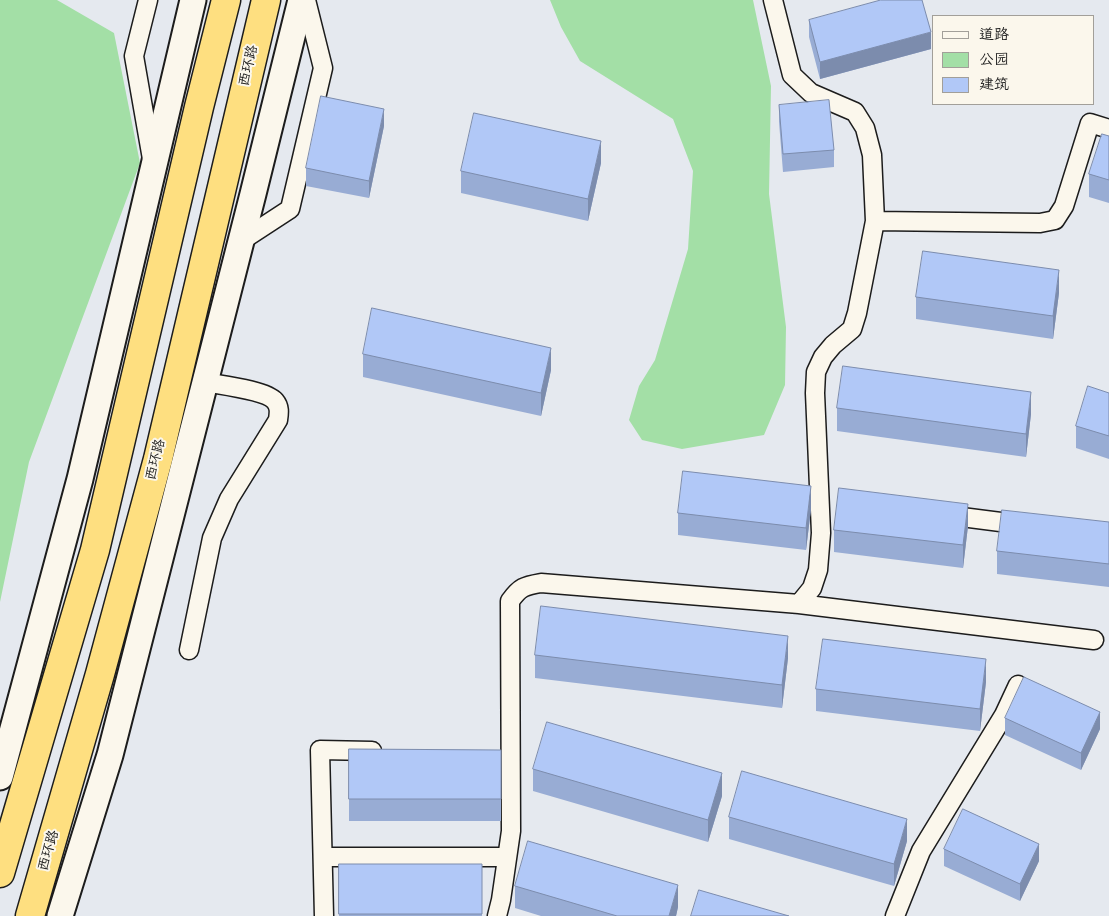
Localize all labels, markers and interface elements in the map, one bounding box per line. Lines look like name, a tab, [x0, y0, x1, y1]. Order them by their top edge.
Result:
legend	[932, 15, 1094, 105]
text: 道路	[979, 23, 1009, 47]
street label: 西环路	[237, 44, 263, 88]
text: 公园	[979, 48, 1009, 72]
text: 建筑	[979, 73, 1009, 97]
street label: 西环路	[144, 438, 170, 482]
street label: 西环路	[36, 828, 64, 874]

